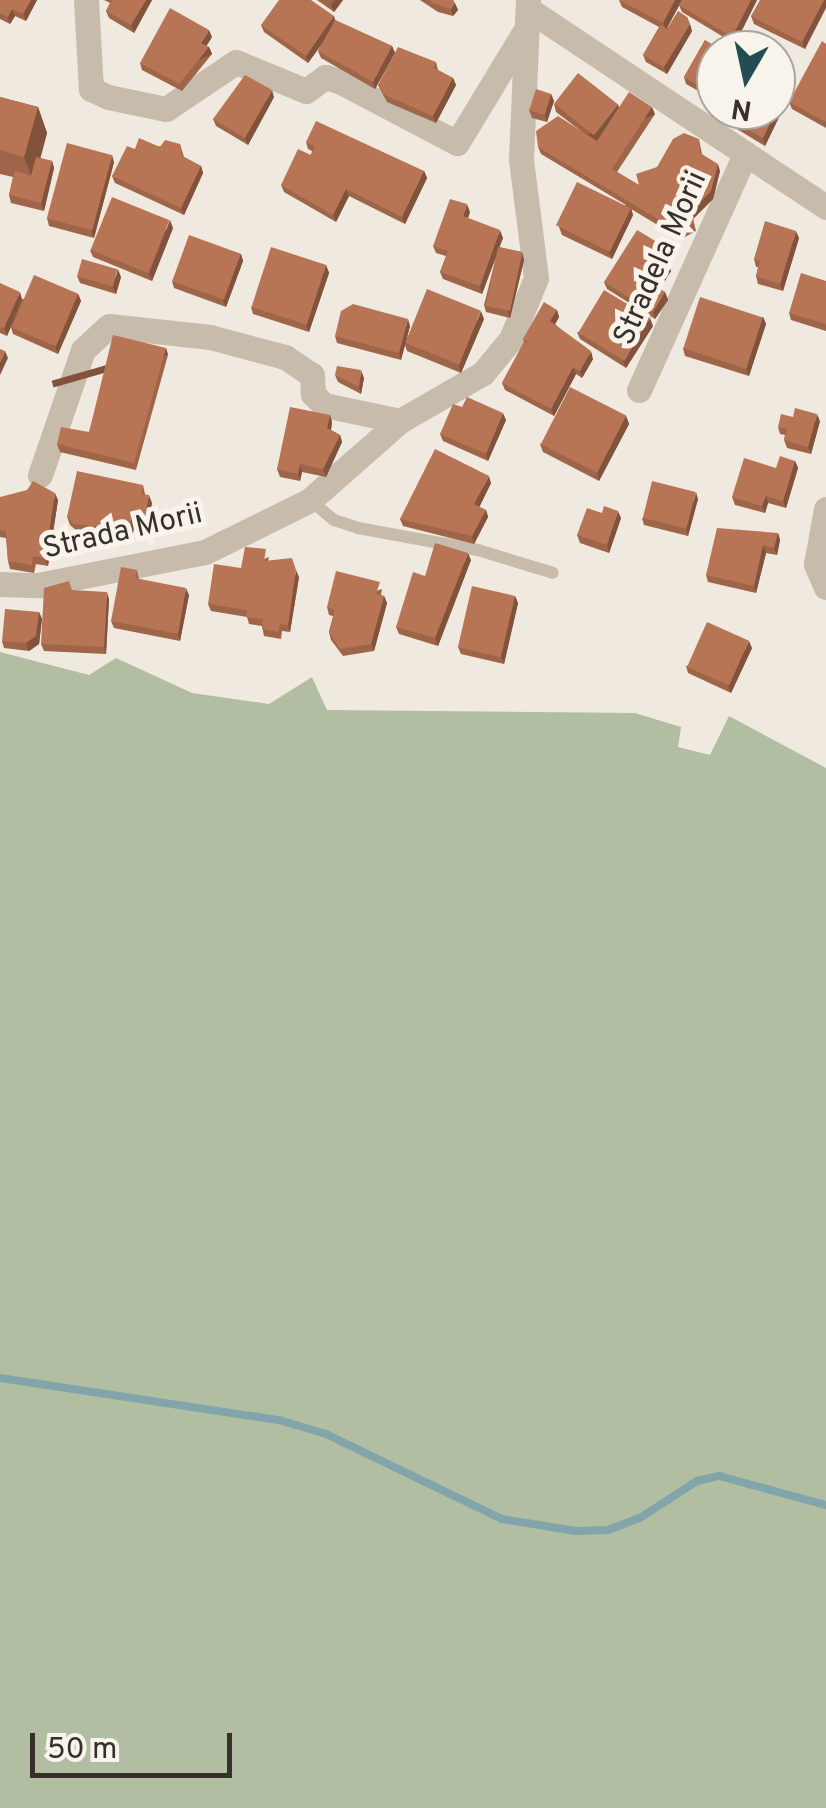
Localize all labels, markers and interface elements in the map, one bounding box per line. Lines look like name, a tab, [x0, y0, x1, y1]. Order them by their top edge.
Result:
north arrow	[696, 30, 796, 130]
text: N	[729, 88, 754, 127]
street label: Stradela Morii	[608, 167, 716, 351]
street label: Strada Morii	[40, 497, 206, 569]
scale bar	[35, 1713, 238, 1775]
text: 50 m	[47, 1732, 117, 1769]

